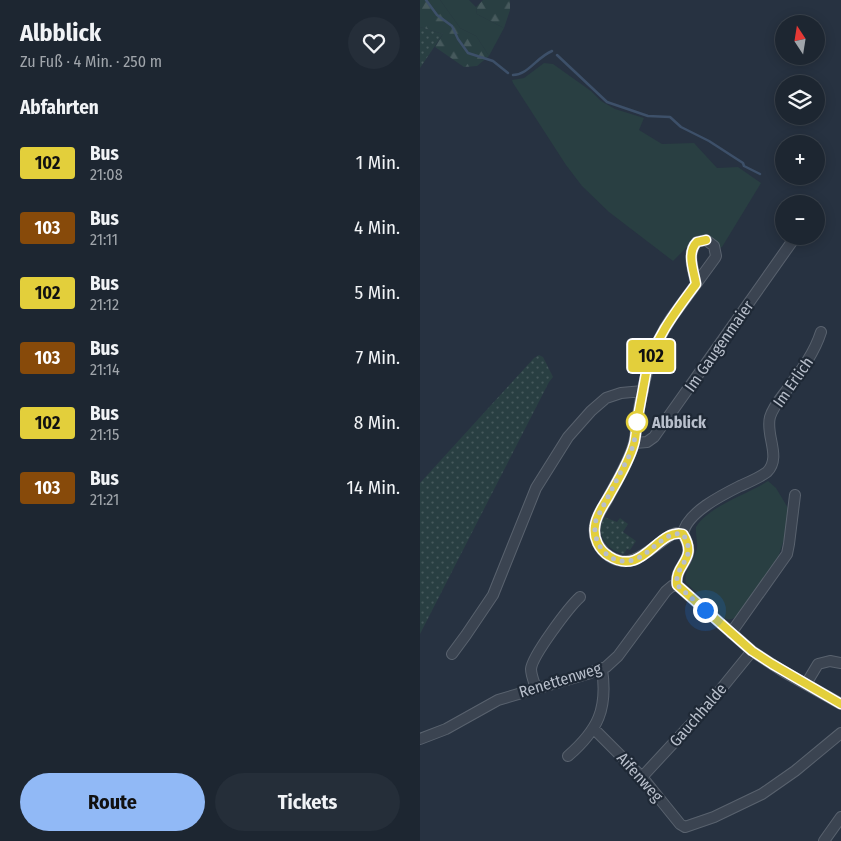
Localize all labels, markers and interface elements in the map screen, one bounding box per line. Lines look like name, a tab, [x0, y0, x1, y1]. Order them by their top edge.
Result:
north arrow	[775, 15, 825, 65]
map controls	[775, 15, 825, 245]
button: heart	[348, 17, 400, 69]
text: Albblick	[20, 19, 101, 47]
text: Zu Fuß · 4 Min. · 250 m	[20, 52, 162, 71]
button: layers	[775, 75, 825, 125]
text: Abfahrten	[20, 96, 99, 119]
button: +	[775, 135, 825, 185]
text: Bus	[90, 142, 119, 165]
text: 1 Min.	[356, 151, 400, 174]
text: 102	[35, 152, 60, 174]
text: 21:08	[90, 165, 123, 184]
button: −	[775, 195, 825, 245]
text: Bus	[90, 207, 119, 230]
text: 4 Min.	[354, 216, 400, 239]
text: 103	[35, 217, 60, 239]
text: 21:11	[90, 230, 118, 249]
text: Bus	[90, 272, 119, 295]
text: 5 Min.	[354, 281, 400, 304]
text: 102	[35, 282, 60, 304]
text: 21:12	[90, 295, 119, 314]
street label: Im Gaugenmaier	[681, 296, 758, 395]
text: Bus	[90, 337, 119, 360]
line badge: 102	[622, 340, 680, 372]
text: 102	[638, 345, 664, 367]
text: 7 Min.	[356, 346, 400, 369]
text: 103	[35, 347, 60, 369]
street label: Im Erlich	[769, 353, 817, 411]
text: 21:14	[90, 360, 120, 379]
text: Bus	[90, 402, 119, 425]
text: 8 Min.	[354, 411, 400, 434]
marker: Albblick	[626, 411, 648, 433]
text: 102	[35, 412, 60, 434]
place label: Albblick	[651, 413, 707, 432]
text: 21:15	[90, 425, 119, 444]
text: Bus	[90, 467, 119, 490]
text: 14 Min.	[347, 476, 400, 499]
text: 103	[35, 477, 60, 499]
text: 21:21	[90, 490, 119, 509]
your location	[693, 598, 718, 623]
street label: Renettenweg	[516, 658, 604, 702]
street label: Gauchhalde	[665, 679, 731, 750]
street label: Aifenweg	[613, 749, 667, 806]
button: Route	[20, 773, 205, 831]
button: Tickets	[215, 773, 400, 831]

